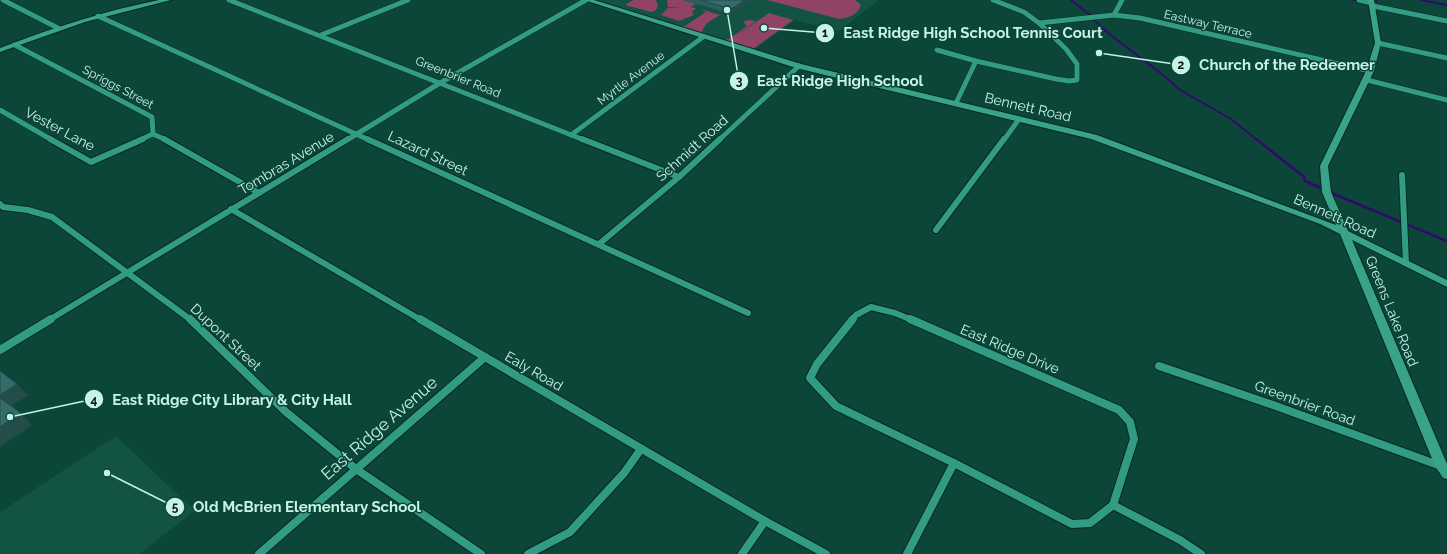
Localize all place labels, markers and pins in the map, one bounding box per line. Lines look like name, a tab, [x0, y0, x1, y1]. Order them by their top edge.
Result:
callout: East Ridge High School Tennis Court	[815, 19, 1111, 46]
callout: Church of the Redeemer	[1171, 51, 1383, 78]
callout: East Ridge High School	[729, 68, 932, 95]
callout: East Ridge City Library & City Hall	[84, 386, 361, 413]
callout: Old McBrien Elementary School	[165, 494, 429, 521]

